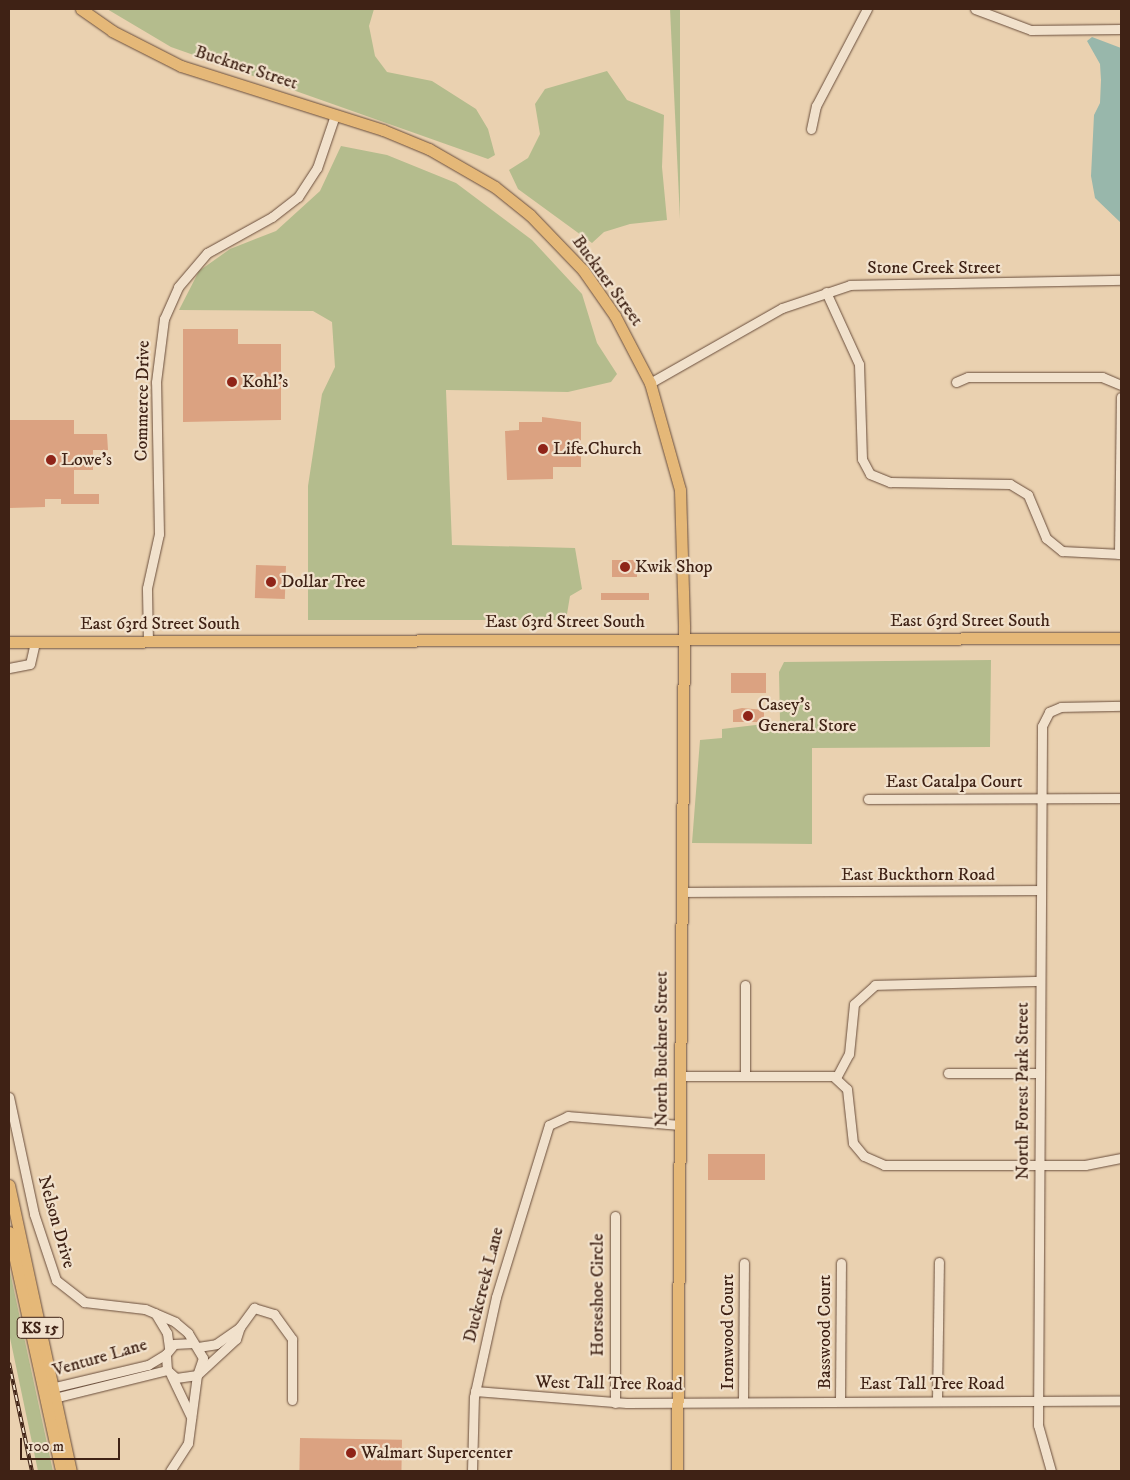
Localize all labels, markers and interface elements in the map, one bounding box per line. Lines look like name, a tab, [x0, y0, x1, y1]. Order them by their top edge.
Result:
street label: Buckner Street	[192, 41, 300, 95]
street label: Buckner Street	[567, 231, 647, 331]
street label: Stone Creek Street	[867, 257, 1001, 279]
street label: Commerce Drive	[131, 340, 155, 462]
place label: Kohl's	[242, 371, 288, 393]
marker: Kohl's	[226, 376, 238, 388]
place label: Life.Church	[553, 438, 642, 460]
marker: Life.Church	[537, 443, 549, 455]
place label: Lowe's	[61, 449, 112, 471]
marker: Lowe's	[45, 454, 57, 466]
place label: Kwik Shop	[635, 556, 713, 578]
marker: Kwik Shop	[619, 561, 631, 573]
place label: Dollar Tree	[281, 571, 365, 593]
marker: Dollar Tree	[265, 576, 277, 588]
street label: East 63rd Street South	[890, 610, 1050, 632]
street label: East 63rd Street South	[485, 611, 645, 633]
street label: East 63rd Street South	[80, 613, 240, 635]
place label: Casey's General Store	[758, 695, 856, 738]
marker: Casey's General Store	[742, 710, 754, 722]
street label: East Catalpa Court	[886, 771, 1022, 793]
street label: East Buckthorn Road	[841, 864, 995, 886]
street label: North Buckner Street	[651, 971, 673, 1127]
street label: North Forest Park Street	[1012, 1002, 1034, 1180]
street label: Nelson Drive	[32, 1173, 80, 1271]
street label: Duckcreek Lane	[459, 1225, 509, 1345]
street label: Horseshoe Circle	[587, 1234, 609, 1356]
street label: Ironwood Court	[717, 1274, 739, 1390]
street label: Basswood Court	[814, 1275, 836, 1389]
road number: KS 15	[16, 1315, 64, 1342]
street label: Venture Lane	[50, 1334, 150, 1382]
street label: West Tall Tree Road	[535, 1372, 683, 1396]
street label: East Tall Tree Road	[860, 1373, 1004, 1395]
scale bar	[22, 1428, 122, 1460]
text: 100 m	[28, 1437, 64, 1456]
place label: Walmart Supercenter	[361, 1442, 513, 1464]
marker: Walmart Supercenter	[345, 1447, 357, 1459]

